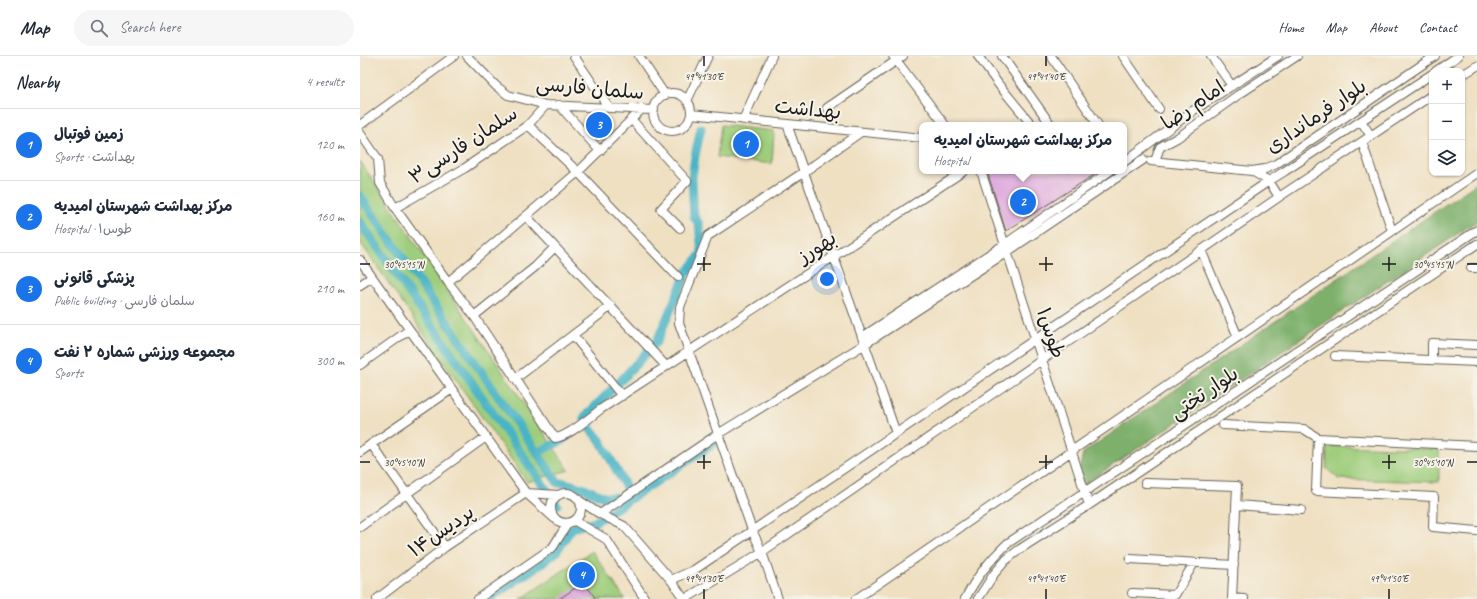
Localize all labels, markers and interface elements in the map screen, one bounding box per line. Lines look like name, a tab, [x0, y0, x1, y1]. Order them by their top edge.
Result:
search box	[74, 10, 354, 46]
text: Map	[20, 16, 50, 40]
icon: search	[88, 17, 110, 39]
text: Search here	[120, 18, 181, 37]
text: Home	[1278, 19, 1304, 36]
text: Map	[1326, 19, 1347, 36]
text: About	[1369, 19, 1397, 36]
text: Contact	[1419, 19, 1457, 36]
map controls	[1429, 68, 1465, 176]
button: +	[1429, 68, 1465, 104]
text: 49°41'30"E	[685, 70, 725, 83]
text: 49°41'40"E	[1027, 70, 1067, 83]
street label: سلمان فارسی	[535, 71, 645, 105]
text: Nearby	[16, 72, 59, 93]
street label: بلوار فرمانداری	[1261, 73, 1371, 159]
text: 4 results	[306, 74, 344, 90]
street label: امام رضا	[1156, 75, 1231, 137]
street label: بهداشت	[773, 93, 843, 125]
street label: سلمان فارسی۳	[404, 101, 522, 189]
button: −	[1429, 104, 1465, 140]
pin: 3	[586, 110, 612, 140]
popup	[919, 122, 1127, 174]
text: زمین فوتبال	[54, 125, 123, 144]
pin: 1	[733, 129, 759, 159]
text: مرکز بهداشت شهرستان امیدیه	[934, 131, 1112, 150]
text: 1	[26, 137, 32, 153]
text: 120 m	[316, 137, 344, 153]
button: layers	[1429, 140, 1465, 176]
text: Sports · بهداشت	[54, 149, 135, 165]
text: Hospital	[934, 153, 969, 169]
pin: 2	[1010, 187, 1036, 217]
text: مرکز بهداشت شهرستان امیدیه	[54, 197, 233, 216]
text: 2	[26, 209, 32, 225]
text: 160 m	[316, 209, 344, 225]
text: Hospital · طوس۱	[54, 221, 132, 237]
street label: بهورز	[791, 225, 842, 271]
text: 30°45'15"N	[384, 258, 426, 271]
text: 30°45'15"N	[1413, 258, 1455, 271]
text: پزشکی قانونی	[54, 269, 135, 288]
your location	[817, 269, 837, 289]
text: 3	[26, 281, 32, 297]
text: 210 m	[316, 281, 344, 297]
text: Public building · سلمان فارسی	[54, 293, 195, 309]
street label: طوس۱	[1031, 304, 1071, 362]
text: مجموعه ورزشی شماره ۲ نفت	[54, 343, 235, 362]
text: 4	[26, 353, 32, 369]
text: 300 m	[316, 353, 344, 369]
street label: بلوار تختی	[1165, 361, 1243, 425]
text: Sports	[54, 365, 83, 381]
text: 30°45'10"N	[384, 456, 426, 469]
text: 30°45'10"N	[1413, 456, 1455, 469]
street label: پردیس۱۴	[403, 499, 479, 563]
pin: 4	[569, 560, 595, 590]
text: 49°41'30"E	[685, 572, 725, 585]
text: 49°41'40"E	[1027, 572, 1067, 585]
text: 49°41'50"E	[1370, 572, 1410, 585]

